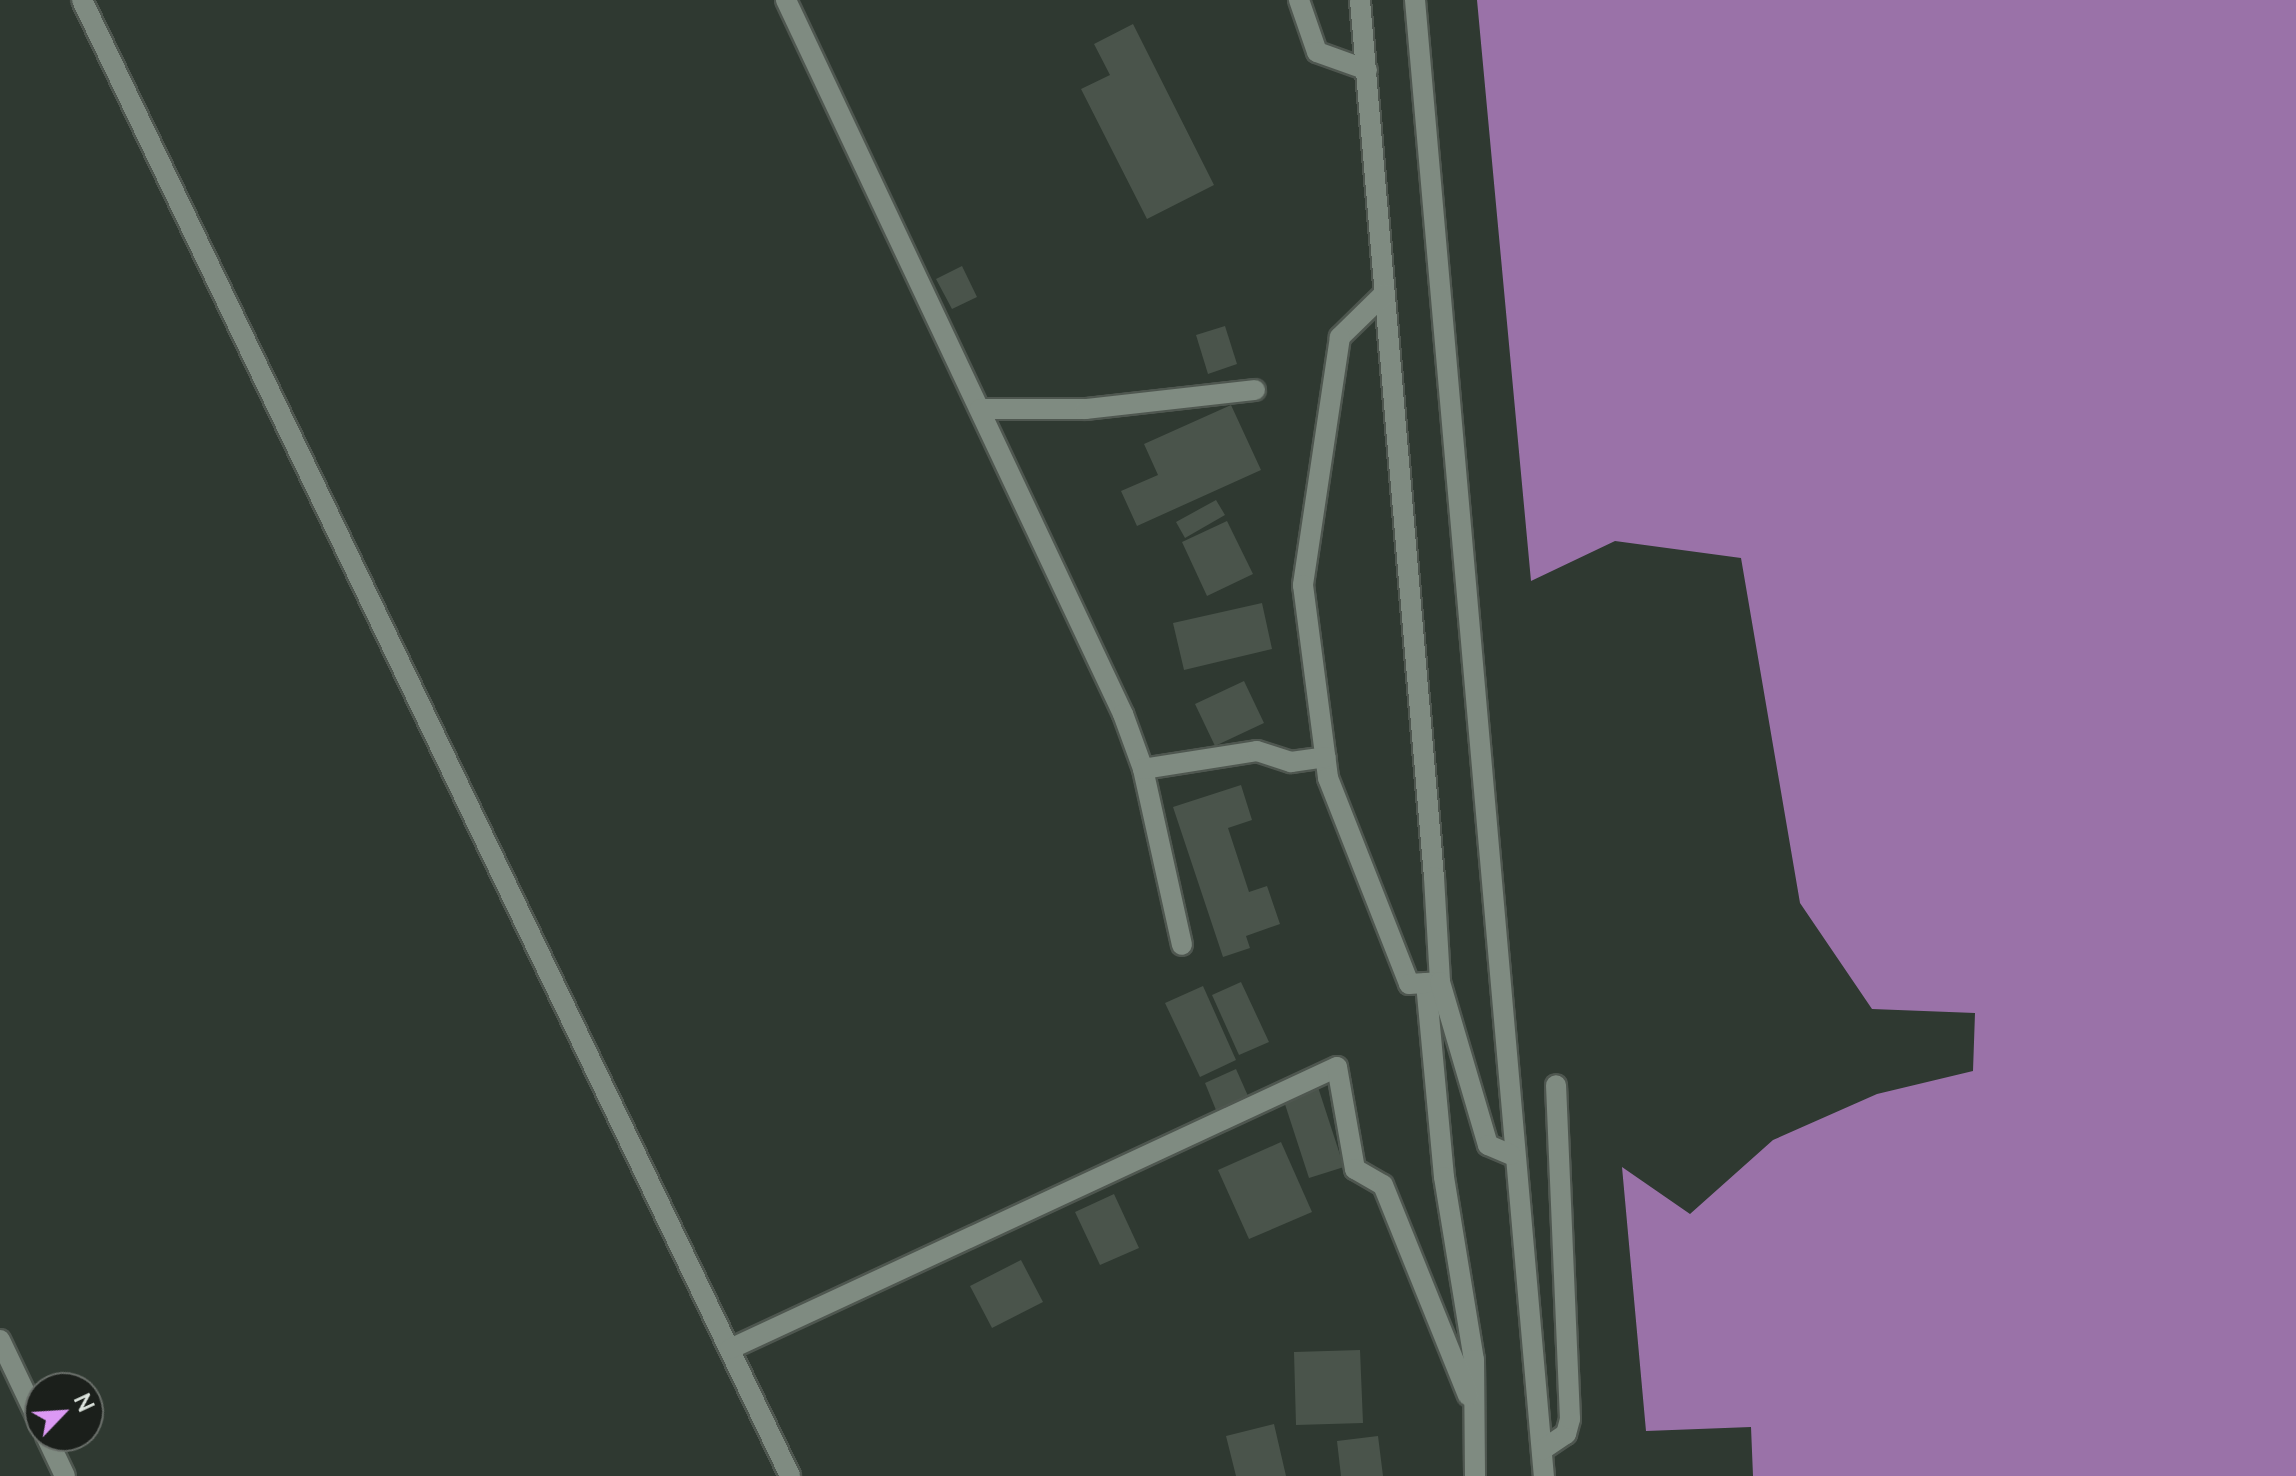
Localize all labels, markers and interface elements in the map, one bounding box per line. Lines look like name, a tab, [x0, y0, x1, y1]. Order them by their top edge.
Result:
north arrow	[24, 1372, 104, 1452]
text: N	[69, 1389, 100, 1416]

